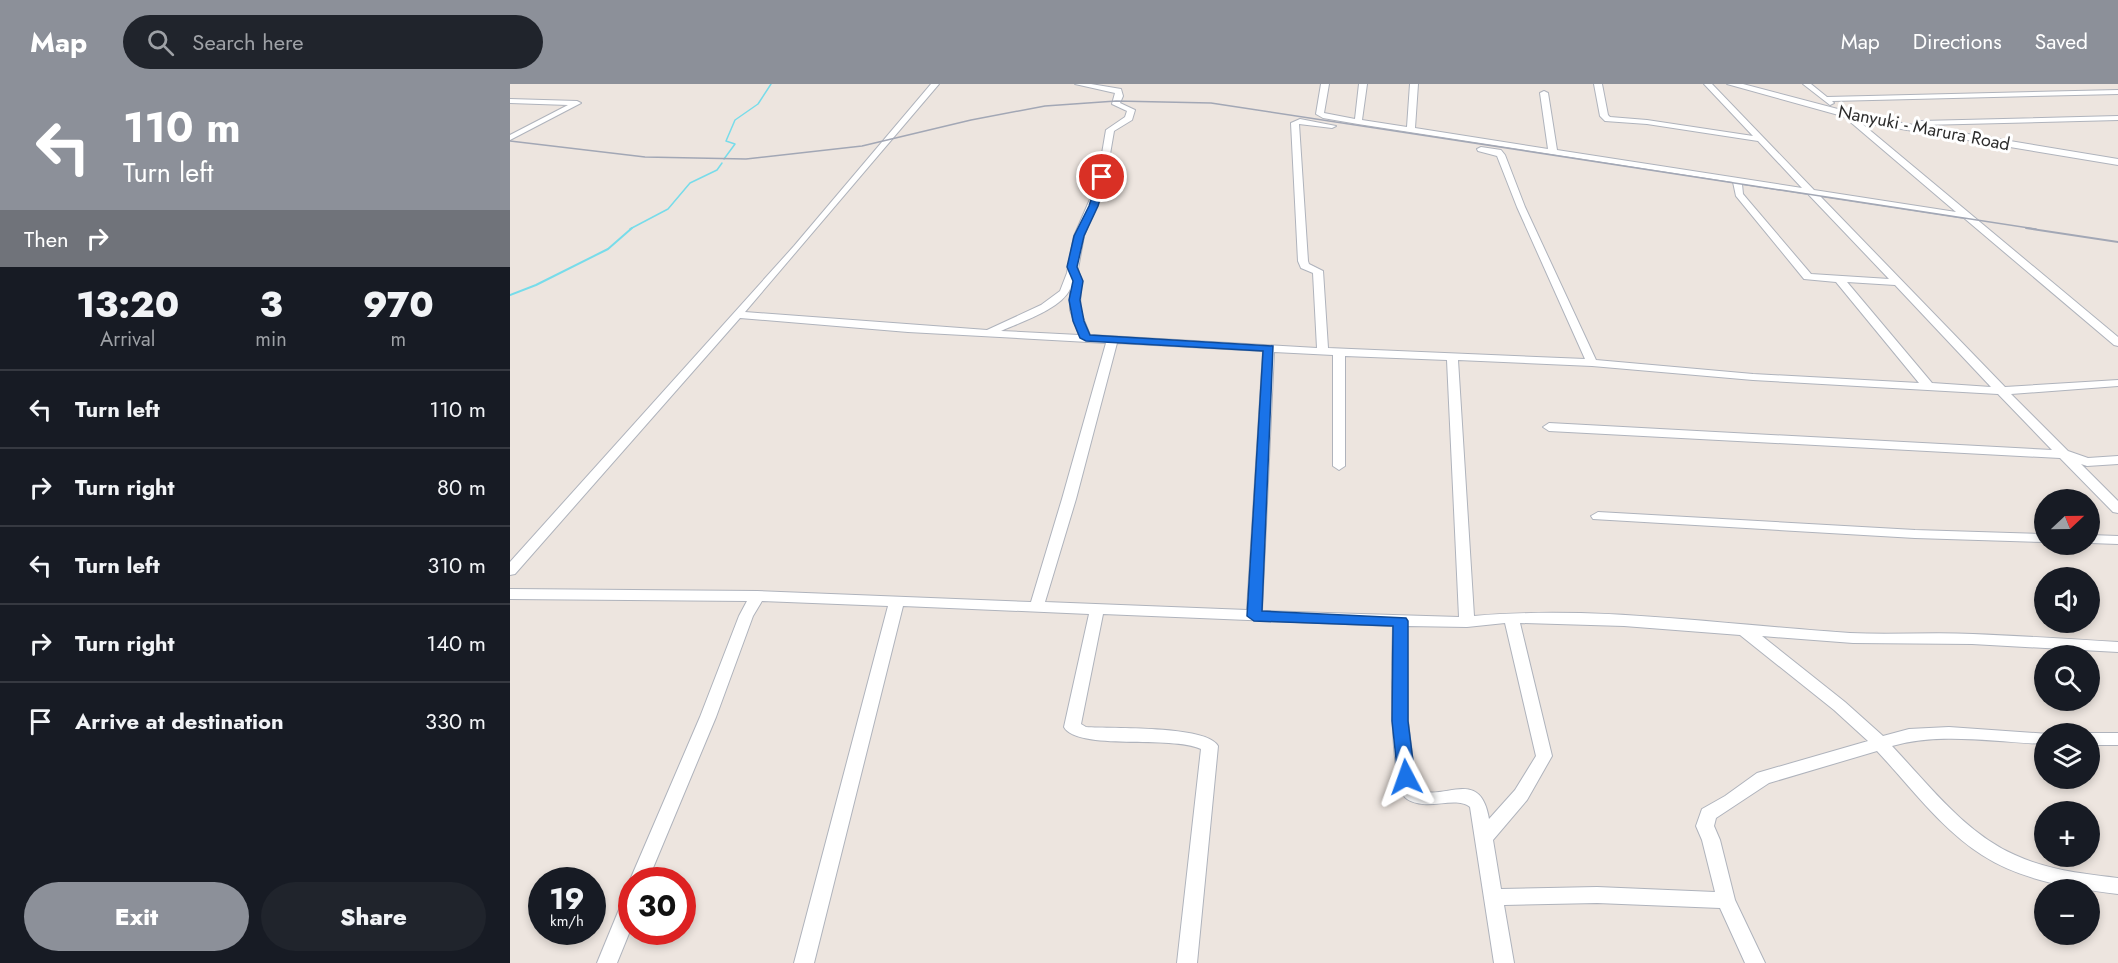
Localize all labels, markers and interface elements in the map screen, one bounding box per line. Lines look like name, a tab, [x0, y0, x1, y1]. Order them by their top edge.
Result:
search box	[123, 15, 543, 69]
text: Map	[30, 22, 87, 63]
icon: search	[144, 26, 177, 59]
text: Search here	[192, 26, 304, 58]
text: Map	[1841, 27, 1880, 57]
text: Directions	[1913, 27, 2002, 57]
text: Saved	[2035, 27, 2088, 57]
text: 110 m	[123, 97, 241, 158]
street label: Nanyuki - Marura Road	[1836, 99, 2012, 157]
icon: left	[24, 108, 102, 186]
pin	[1076, 151, 1127, 202]
text: Turn left	[123, 153, 213, 192]
icon: arrive	[1085, 160, 1118, 193]
icon: right	[81, 222, 114, 255]
text: Then	[24, 223, 69, 255]
text: 13:20	[76, 278, 179, 330]
text: 3	[259, 278, 283, 330]
text: 970	[363, 278, 434, 330]
text: Arrival	[100, 325, 155, 354]
text: min	[255, 325, 287, 354]
text: m	[391, 325, 406, 354]
icon: left	[24, 393, 57, 426]
text: Turn left	[75, 393, 160, 425]
text: 110 m	[429, 393, 486, 425]
icon: right	[24, 471, 57, 504]
text: Turn right	[75, 471, 175, 503]
text: 80 m	[437, 471, 486, 503]
north arrow	[2034, 489, 2100, 555]
map controls	[2034, 489, 2100, 945]
icon: left	[24, 549, 57, 582]
text: Turn left	[75, 549, 160, 581]
text: 310 m	[427, 549, 486, 581]
button: sound	[2034, 567, 2100, 633]
icon: right	[24, 627, 57, 660]
text: Turn right	[75, 627, 175, 659]
text: 140 m	[426, 627, 486, 659]
button: search	[2034, 645, 2100, 711]
icon: arrive	[24, 705, 57, 738]
text: Arrive at destination	[75, 705, 284, 737]
text: 330 m	[425, 705, 486, 737]
button: layers	[2034, 723, 2100, 789]
position arrow	[1374, 745, 1438, 809]
button: +	[2034, 801, 2100, 867]
speed limit sign: 30	[618, 867, 696, 945]
text: 19	[549, 877, 585, 920]
button: −	[2034, 879, 2100, 945]
button: Exit	[24, 882, 249, 951]
button: Share	[261, 882, 486, 951]
text: km/h	[550, 910, 584, 932]

